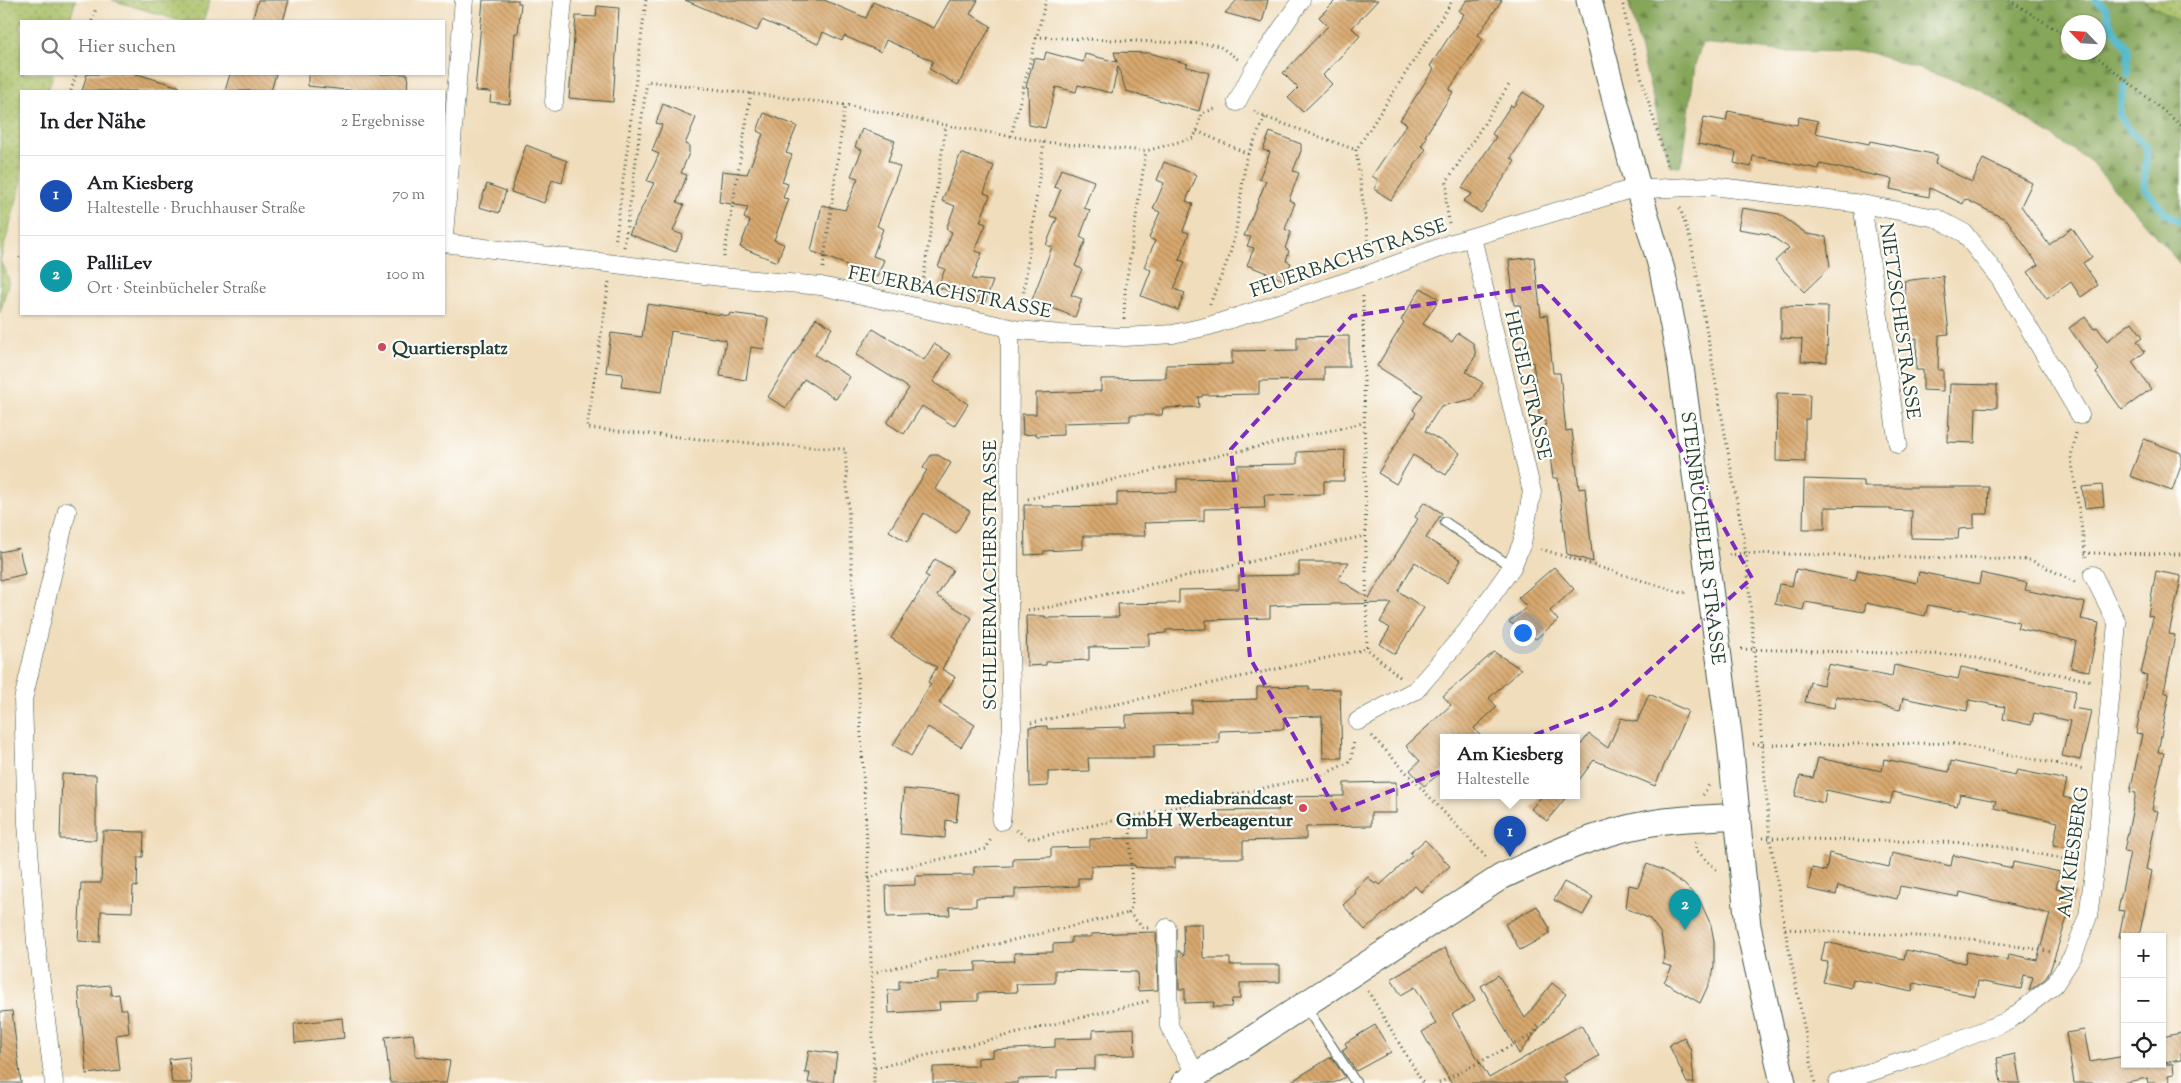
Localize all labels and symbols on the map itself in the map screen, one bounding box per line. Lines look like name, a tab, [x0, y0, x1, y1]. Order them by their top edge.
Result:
north arrow	[2061, 15, 2106, 60]
street label: FEUERBACHSTRASSE	[1247, 213, 1451, 306]
street label: NIETZSCHESTRASSE	[1871, 222, 1926, 422]
street label: FEUERBACHSTRASSE	[846, 261, 1054, 327]
street label: HEGELSTRASSE	[1496, 308, 1557, 463]
place label: Quartiersplatz	[392, 336, 508, 363]
marker: Quartiersplatz	[376, 341, 388, 353]
street label: STEINBÜCHELER STRASSE	[1673, 410, 1731, 667]
street label: SCHLEIERMACHERSTRASSE	[978, 439, 1005, 710]
your location	[1510, 620, 1536, 646]
street label: AM KIESBERG	[2052, 785, 2097, 919]
place label: mediabrandcast GmbH Werbeagentur	[1116, 786, 1294, 835]
marker: mediabrandcast GmbH Werbeagentur	[1297, 802, 1309, 814]
pin: 1	[1494, 816, 1526, 857]
pin: 2	[1669, 889, 1701, 930]

